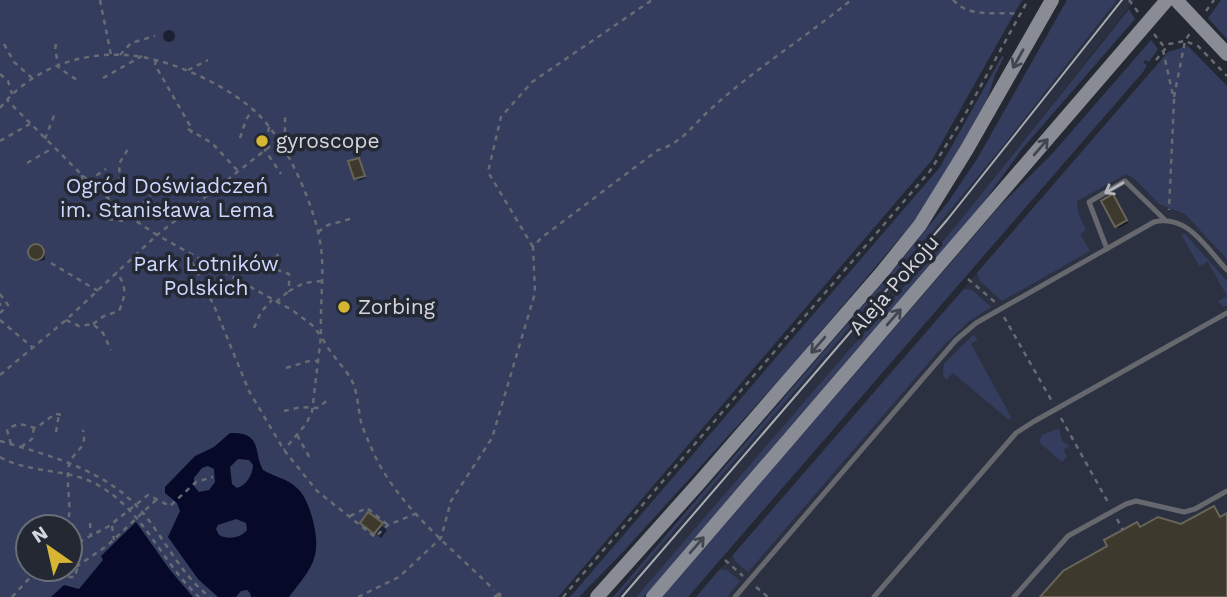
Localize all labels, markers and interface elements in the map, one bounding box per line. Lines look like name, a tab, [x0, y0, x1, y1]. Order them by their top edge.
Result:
one-way arrow	[1011, 49, 1025, 69]
place label: gyroscope	[276, 128, 380, 153]
marker: gyroscope	[254, 133, 270, 149]
one-way arrow	[1033, 138, 1049, 156]
park label: Ogród Doświadczeń im. Stanisława Lema	[60, 173, 274, 222]
one-way arrow	[1104, 181, 1124, 195]
street label: Aleja Pokoju	[843, 230, 944, 340]
park label: Park Lotników Polskich	[133, 251, 279, 300]
place label: Zorbing	[358, 294, 436, 319]
marker: Zorbing	[336, 299, 352, 315]
one-way arrow	[886, 309, 902, 327]
one-way arrow	[810, 336, 826, 354]
north arrow	[14, 513, 84, 583]
text: N	[28, 521, 52, 548]
one-way arrow	[689, 536, 705, 554]

